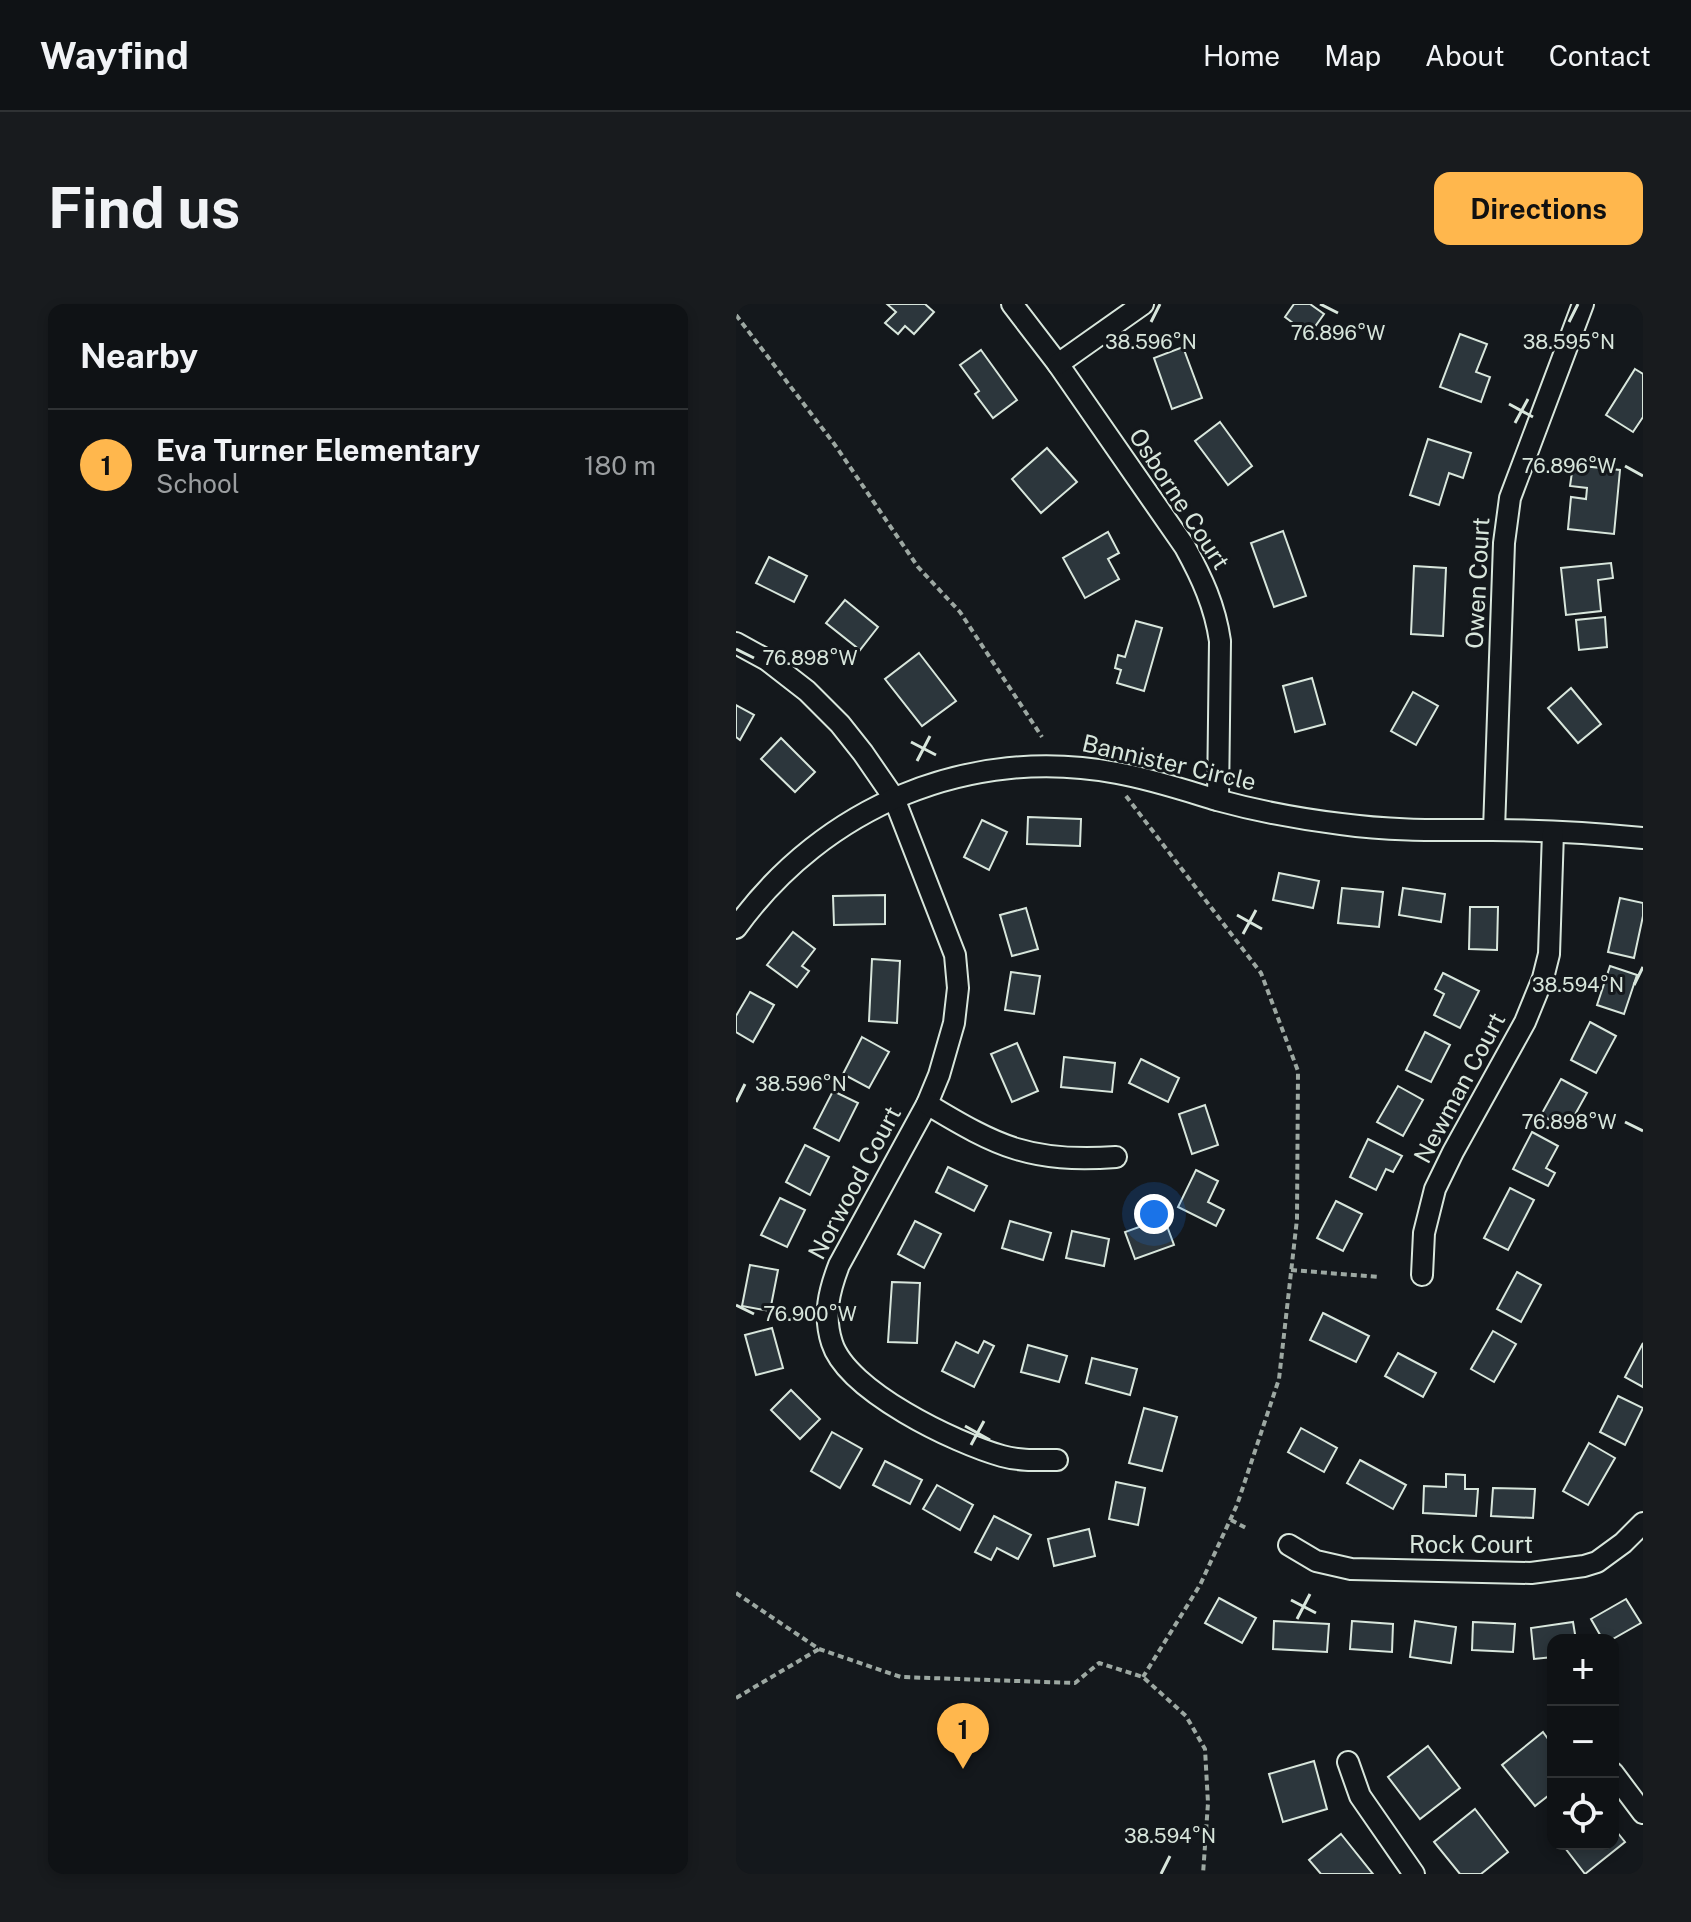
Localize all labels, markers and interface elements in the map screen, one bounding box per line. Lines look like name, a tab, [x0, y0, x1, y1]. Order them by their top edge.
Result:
text: Wayfind	[40, 33, 189, 78]
text: Home	[1203, 39, 1280, 72]
text: Map	[1324, 39, 1381, 72]
text: About	[1425, 39, 1505, 72]
text: Contact	[1549, 39, 1651, 72]
button: Directions	[1434, 172, 1643, 245]
text: Find us	[48, 175, 240, 241]
text: 76.896°W	[1291, 321, 1385, 345]
text: 38.596°N	[1105, 330, 1197, 354]
text: 38.595°N	[1523, 330, 1615, 354]
text: Nearby	[80, 336, 198, 376]
street label: Osborne Court	[1124, 423, 1236, 574]
text: Eva Turner Elementary	[156, 432, 480, 468]
text: 1	[100, 450, 112, 481]
text: 180 m	[584, 450, 656, 481]
text: 76.896°W	[1522, 454, 1616, 478]
text: School	[156, 468, 240, 499]
street label: Owen Court	[1460, 516, 1494, 650]
text: 76.898°W	[762, 646, 858, 670]
street label: Bannister Circle	[1080, 728, 1259, 796]
text: 38.594°N	[1532, 973, 1624, 997]
street label: Newman Court	[1408, 1008, 1510, 1167]
text: 38.596°N	[755, 1072, 847, 1096]
street label: Norwood Court	[802, 1101, 906, 1264]
text: 76.898°W	[1521, 1110, 1617, 1134]
your location	[1134, 1194, 1174, 1234]
text: 76.900°W	[763, 1302, 857, 1326]
street label: Rock Court	[1409, 1530, 1533, 1558]
map controls	[1547, 1634, 1619, 1850]
button: +	[1547, 1634, 1619, 1706]
pin: 1	[937, 1703, 989, 1769]
button: −	[1547, 1706, 1619, 1778]
button: locate	[1547, 1778, 1619, 1850]
text: 38.594°N	[1124, 1824, 1216, 1848]

